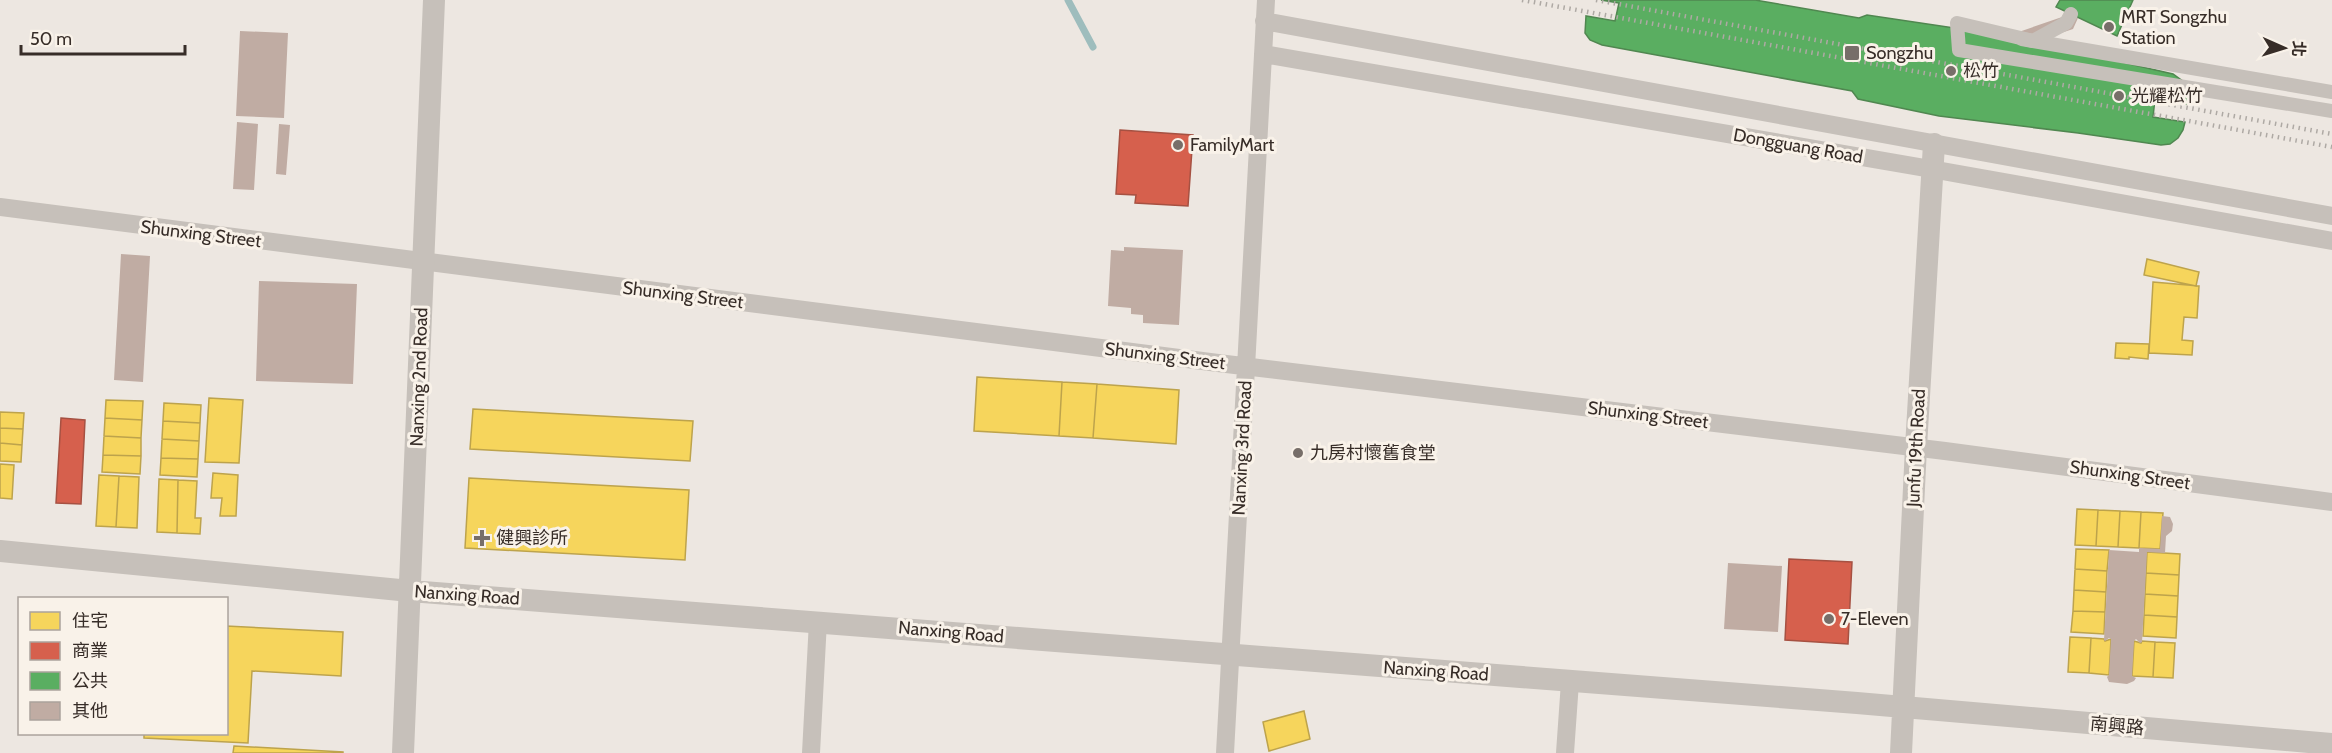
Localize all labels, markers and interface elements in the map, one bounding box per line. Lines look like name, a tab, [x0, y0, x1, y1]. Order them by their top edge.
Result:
place label: MRT Songzhu Station	[2121, 6, 2227, 49]
scale bar	[21, 18, 184, 56]
north arrow	[2254, 18, 2314, 78]
marker: MRT Songzhu Station	[2102, 20, 2116, 34]
text: 50 m	[30, 28, 72, 50]
text: 北	[2289, 40, 2308, 57]
place label: Songzhu	[1866, 42, 1933, 64]
marker: Songzhu	[1843, 44, 1861, 62]
place label: 松竹	[1963, 60, 1999, 82]
marker: 松竹	[1944, 64, 1958, 78]
place label: 光耀松竹	[2131, 85, 2203, 107]
marker: 光耀松竹	[2112, 89, 2126, 103]
street label: Dongguang Road	[1732, 124, 1864, 168]
place label: FamilyMart	[1190, 134, 1274, 156]
marker: FamilyMart	[1171, 138, 1185, 152]
street label: Shunxing Street	[139, 216, 263, 252]
street label: Shunxing Street	[621, 277, 745, 313]
street label: Nanxing 2nd Road	[406, 307, 432, 447]
street label: Shunxing Street	[1103, 338, 1227, 374]
street label: Nanxing 3rd Road	[1227, 380, 1257, 516]
street label: Junfu 19th Road	[1902, 388, 1930, 509]
street label: Shunxing Street	[1586, 397, 1710, 433]
place label: 九房村懷舊食堂	[1310, 442, 1436, 464]
marker: 九房村懷舊食堂	[1291, 446, 1305, 460]
street label: Shunxing Street	[2068, 456, 2192, 494]
place label: 健興診所	[496, 527, 568, 549]
marker: 健興診所	[473, 529, 491, 547]
street label: Nanxing Road	[414, 580, 520, 610]
legend	[18, 597, 228, 735]
place label: 7-Eleven	[1841, 608, 1909, 630]
text: 住宅	[72, 610, 108, 632]
marker: 7-Eleven	[1822, 612, 1836, 626]
street label: Nanxing Road	[897, 616, 1005, 648]
text: 商業	[72, 640, 108, 662]
street label: Nanxing Road	[1383, 656, 1489, 686]
text: 公共	[72, 670, 108, 692]
text: 其他	[72, 700, 108, 722]
street label: 南興路	[2089, 713, 2145, 739]

